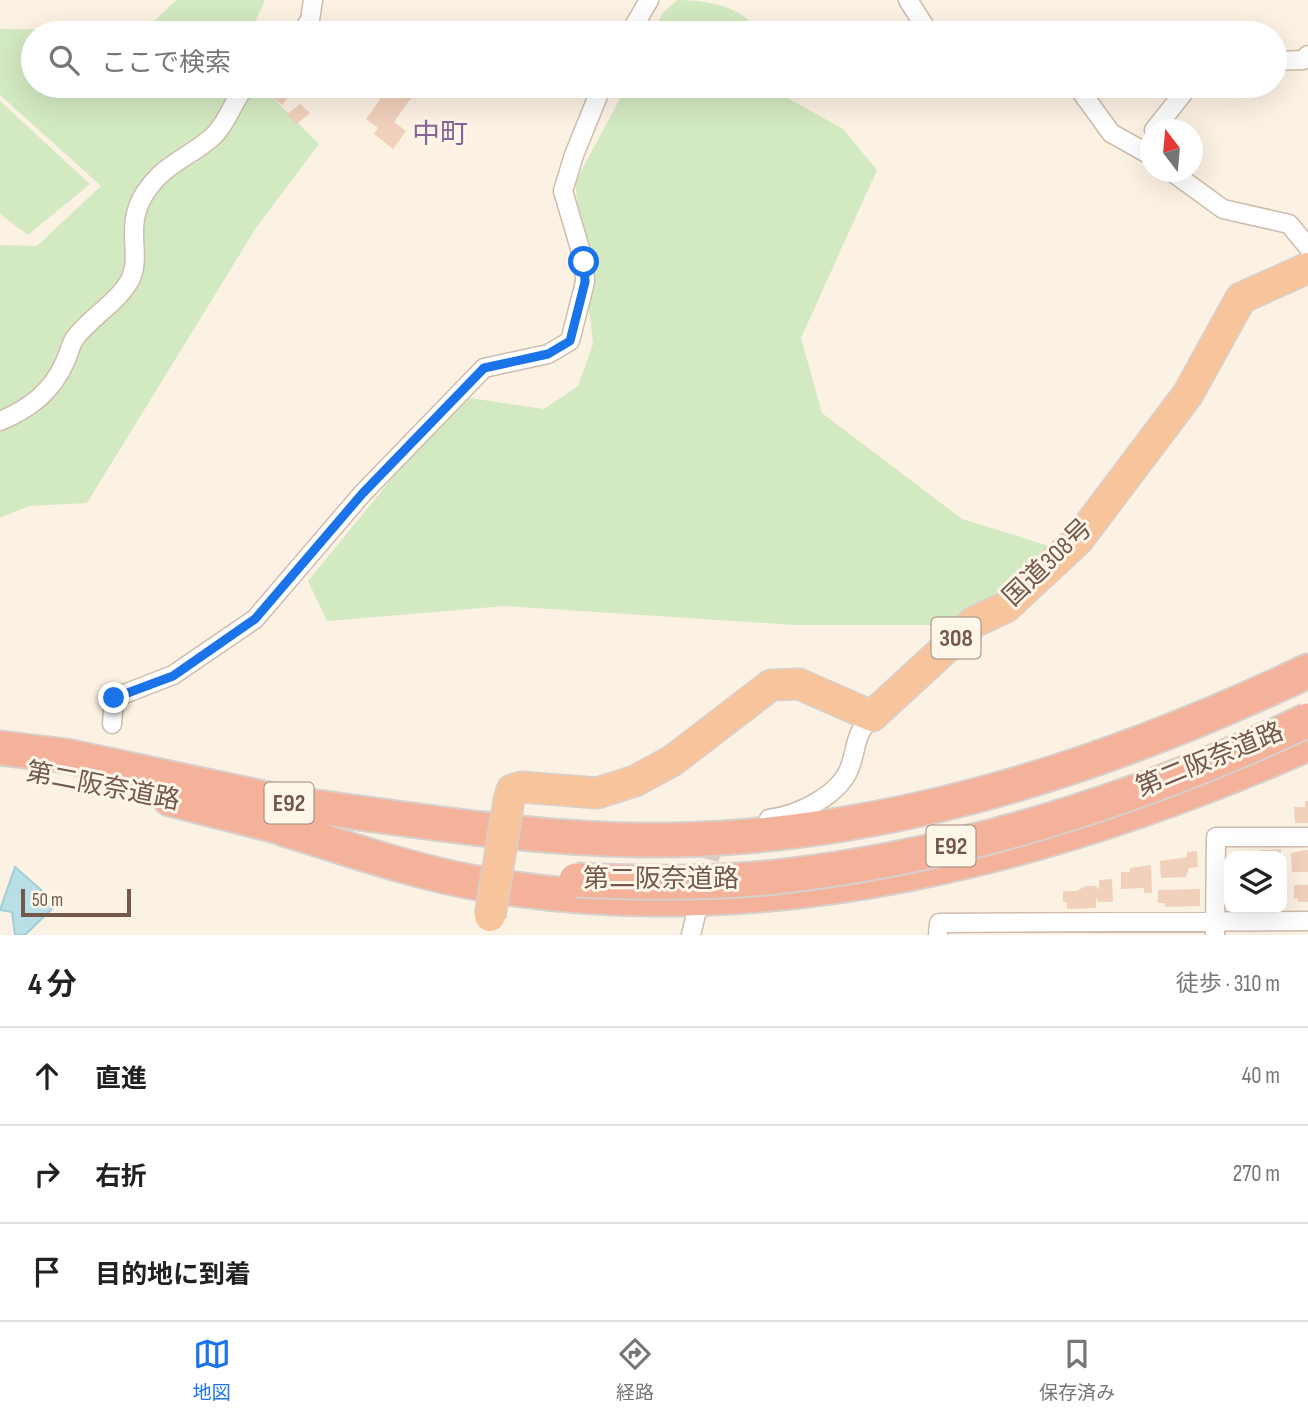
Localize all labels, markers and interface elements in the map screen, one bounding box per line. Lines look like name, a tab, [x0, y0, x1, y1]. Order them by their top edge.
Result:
search box	[21, 21, 1287, 98]
icon: search	[45, 41, 83, 79]
text: ここで検索	[101, 48, 231, 79]
district label: 中町	[412, 118, 468, 151]
north arrow	[1140, 119, 1203, 182]
route start	[568, 246, 599, 277]
street label: 国道308号	[997, 513, 1099, 613]
road number: 308	[932, 618, 981, 658]
route end	[98, 682, 129, 713]
street label: 第二阪奈道路	[1132, 716, 1288, 804]
street label: 第二阪奈道路	[23, 757, 183, 817]
road number: E92	[264, 782, 314, 824]
road number: E92	[926, 826, 976, 866]
map controls	[1224, 851, 1287, 914]
button: layers	[1224, 851, 1287, 914]
street label: 第二阪奈道路	[583, 864, 739, 895]
scale bar	[21, 886, 131, 918]
text: 50 m	[32, 889, 63, 912]
text: 4 分	[28, 967, 77, 1003]
text: 徒歩 · 310 m	[1176, 970, 1280, 998]
icon: ahead	[28, 1057, 66, 1095]
text: 40 m	[1242, 1062, 1280, 1090]
text: 直進	[95, 1064, 147, 1095]
icon: right	[28, 1155, 66, 1193]
text: 270 m	[1233, 1160, 1280, 1188]
text: 右折	[95, 1162, 147, 1193]
icon: arrive	[28, 1253, 66, 1291]
text: 目的地に到着	[95, 1260, 251, 1291]
tab: 地図	[193, 1335, 231, 1405]
tab: 経路	[616, 1335, 654, 1405]
tab: 保存済み	[1039, 1335, 1115, 1405]

